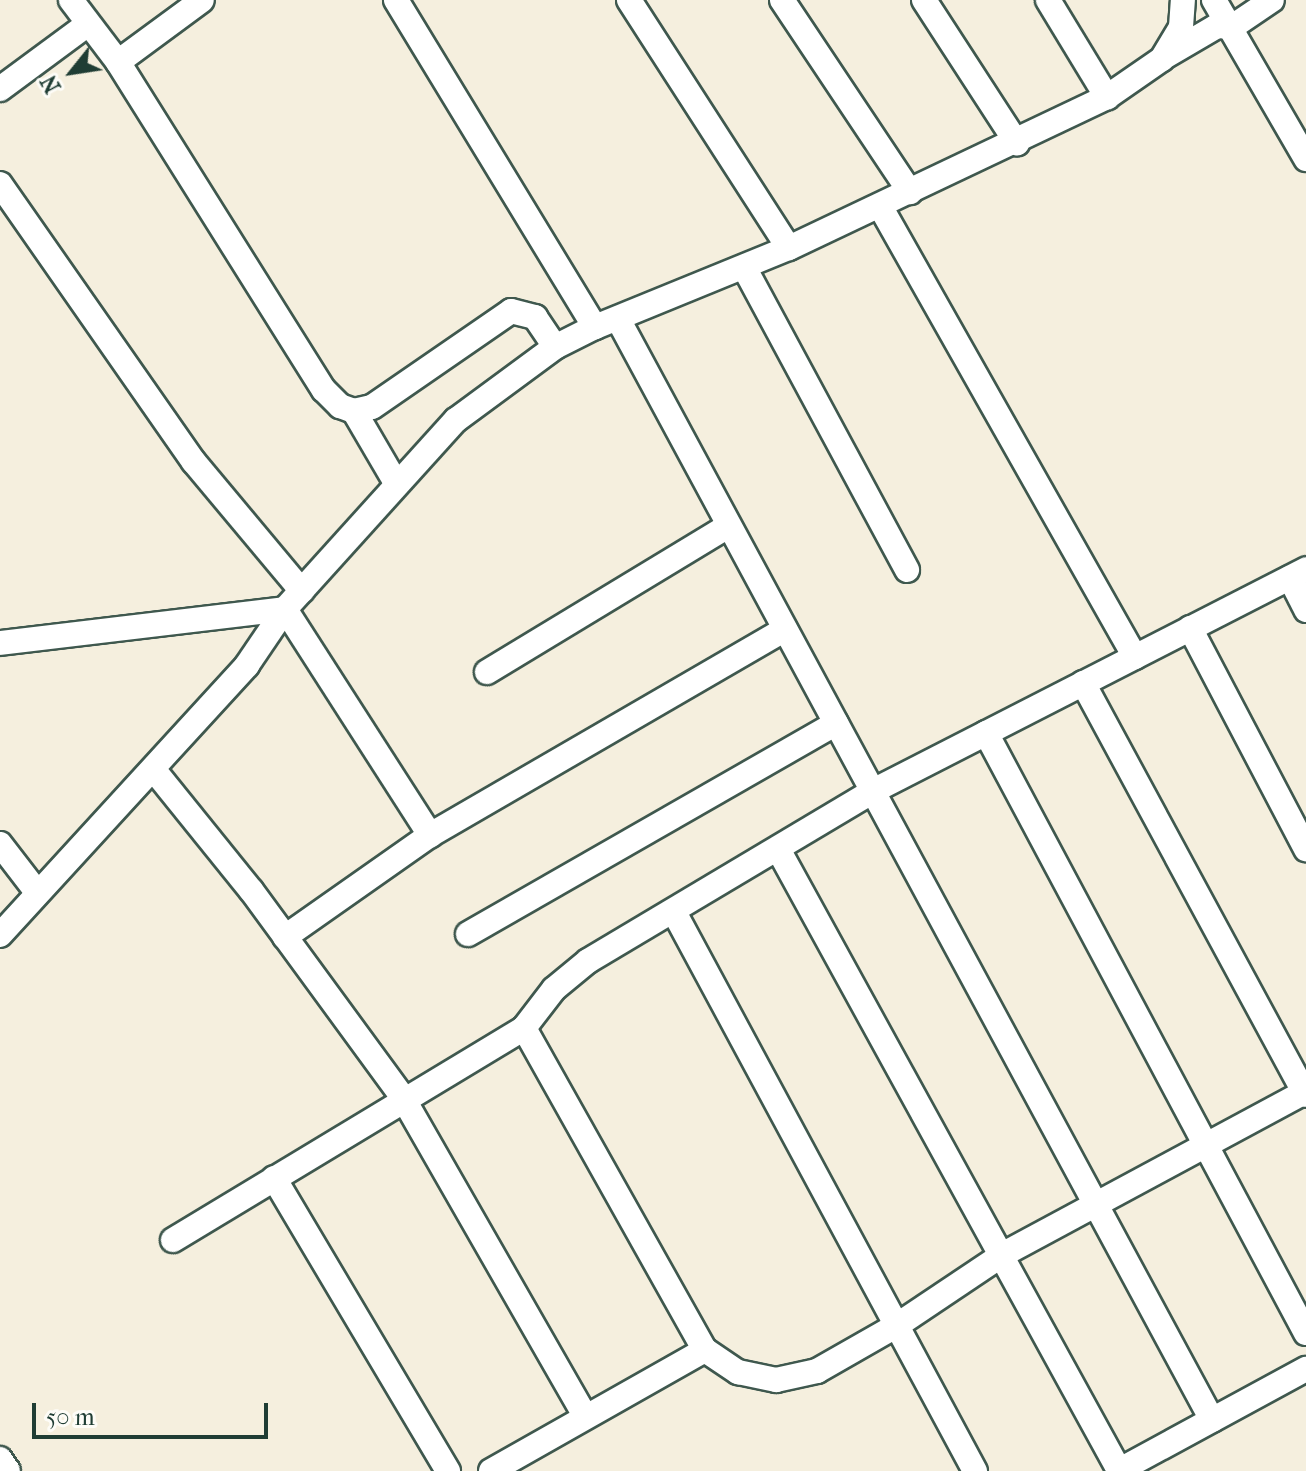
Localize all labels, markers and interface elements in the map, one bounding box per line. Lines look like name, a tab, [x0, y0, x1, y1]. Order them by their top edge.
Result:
north arrow	[32, 32, 112, 112]
text: N	[36, 70, 67, 98]
scale bar	[36, 1387, 272, 1437]
text: 50 m	[46, 1403, 95, 1431]

